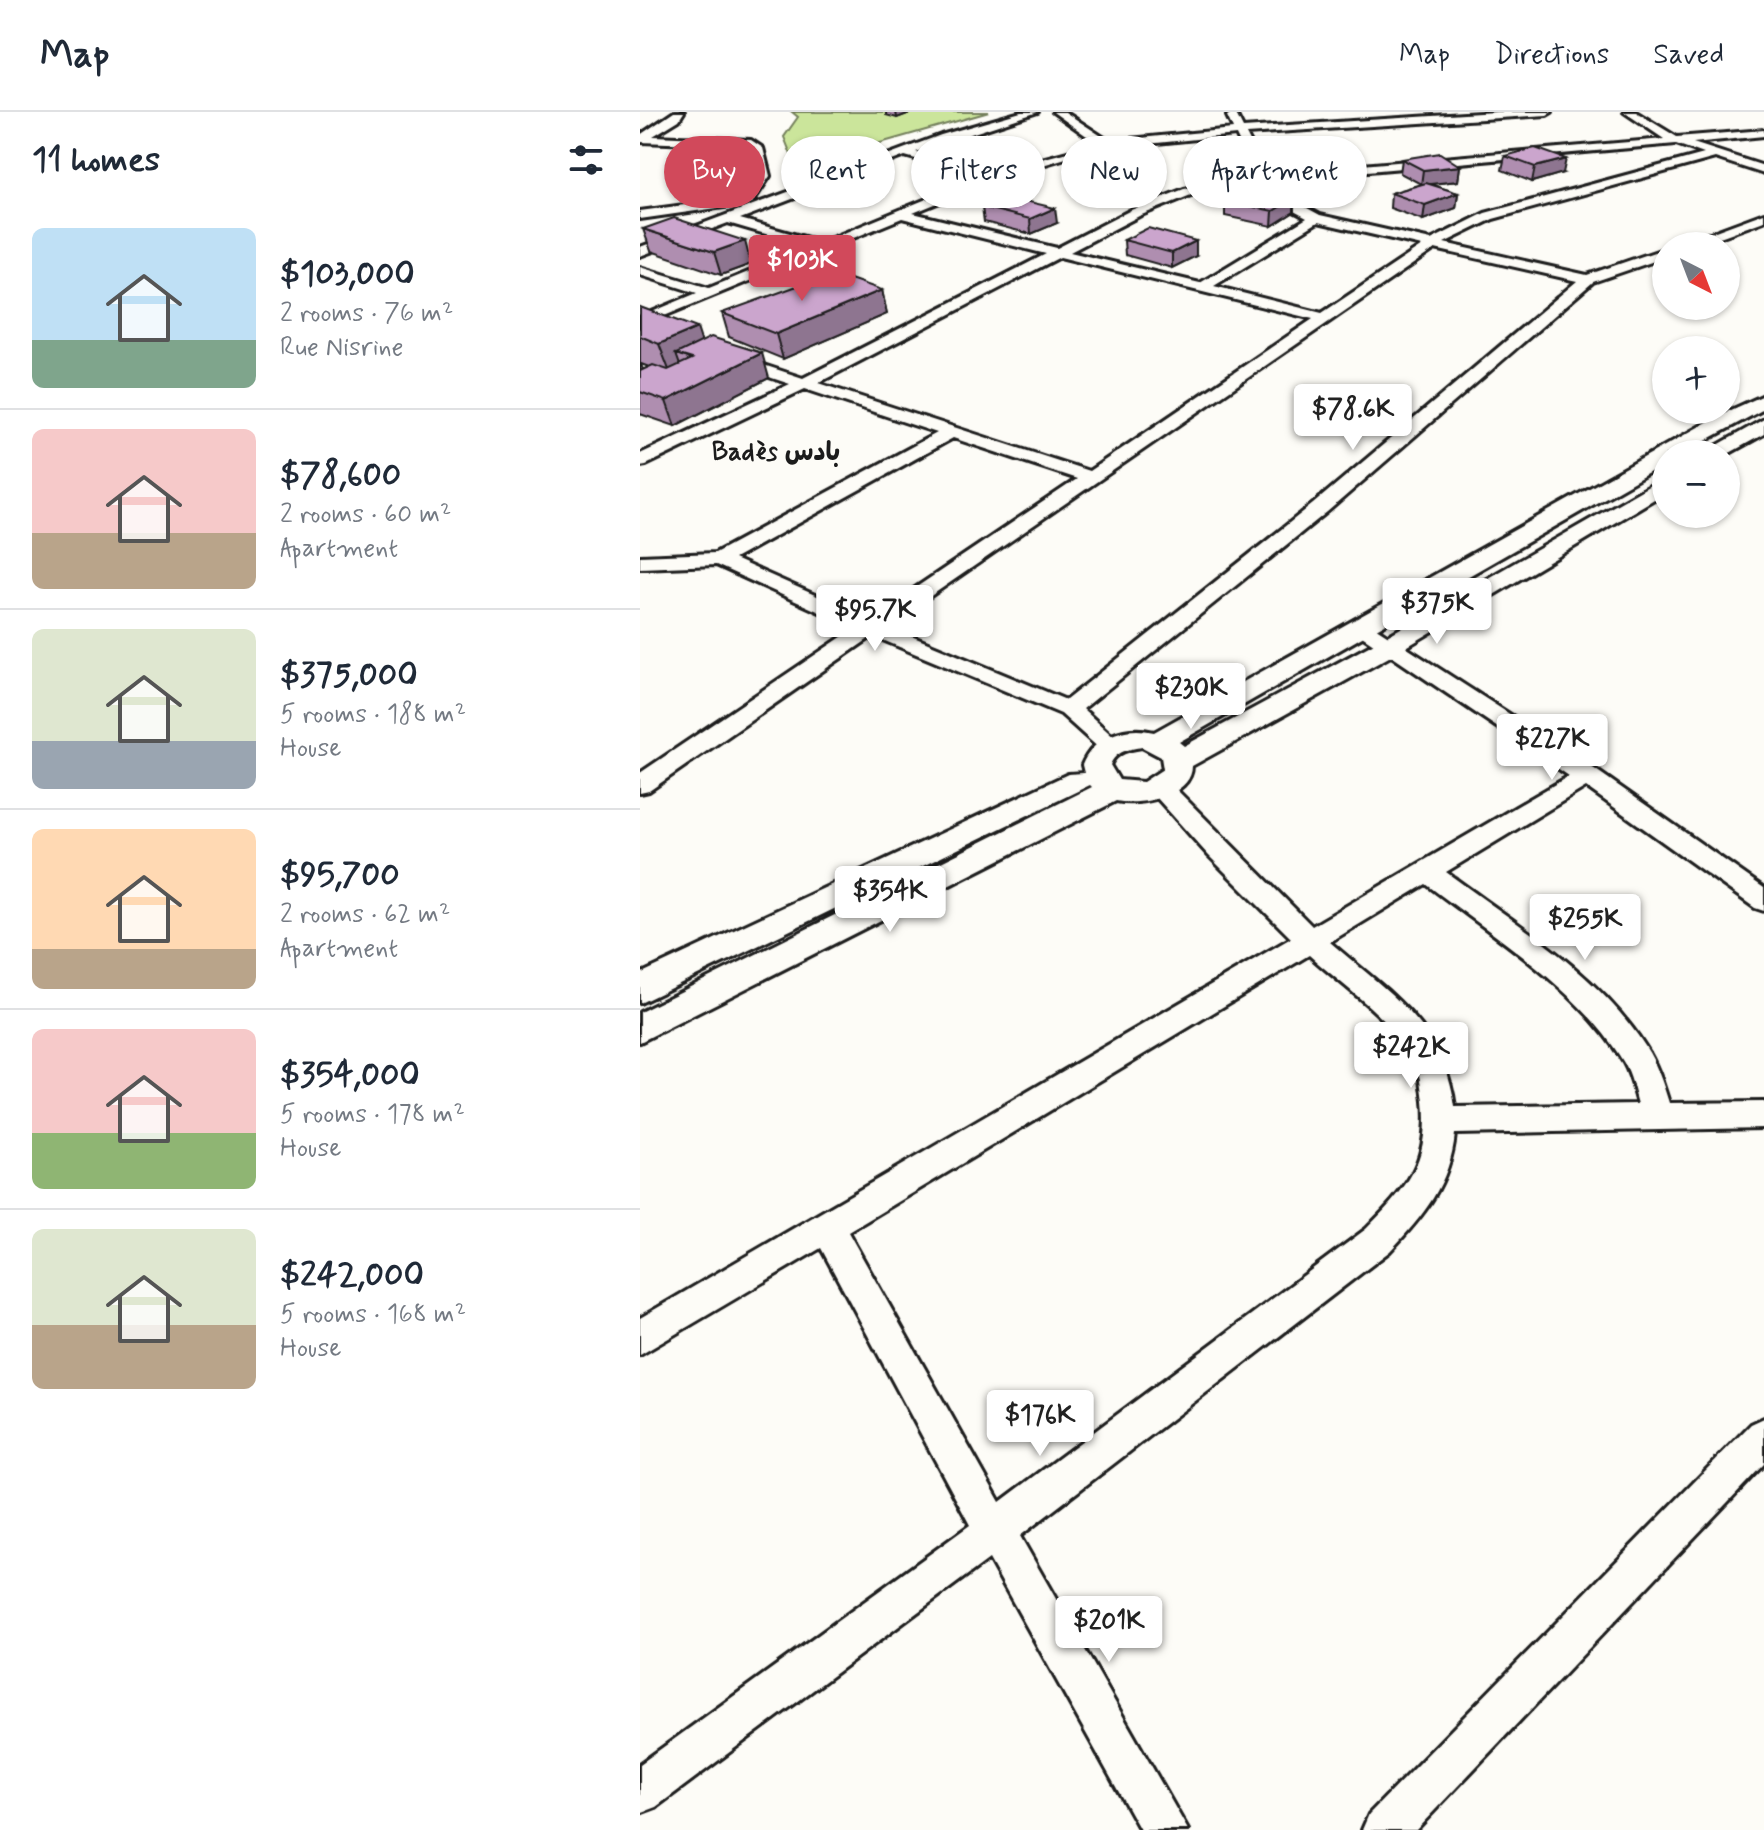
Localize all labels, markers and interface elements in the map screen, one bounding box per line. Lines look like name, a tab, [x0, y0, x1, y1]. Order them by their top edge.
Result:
text: Map	[40, 31, 110, 80]
text: Map	[1399, 37, 1450, 74]
text: Directions	[1494, 37, 1609, 74]
text: Saved	[1653, 37, 1724, 74]
chip: Buy	[664, 136, 765, 208]
chip: Rent	[781, 136, 895, 208]
chip: Filters	[911, 136, 1045, 208]
chip: New	[1061, 136, 1167, 208]
chip: Apartment	[1183, 136, 1367, 208]
text: 11 homes	[32, 138, 160, 183]
icon: filters	[564, 138, 608, 182]
north arrow	[1652, 232, 1740, 320]
map controls	[1652, 232, 1740, 528]
pin: $103K	[746, 235, 858, 303]
text: $103K	[767, 244, 837, 278]
text: $103,000	[280, 252, 415, 297]
icon: home	[96, 260, 192, 356]
text: 2 rooms · 76 m²	[280, 297, 453, 331]
text: Rue Nisrine	[280, 331, 403, 365]
button: +	[1652, 336, 1740, 424]
pin: $78.6K	[1288, 384, 1418, 452]
text: $78.6K	[1312, 393, 1394, 427]
district label: Badès بادس	[712, 436, 840, 470]
button: −	[1652, 440, 1740, 528]
text: $78,600	[280, 453, 401, 498]
icon: home	[96, 461, 192, 557]
text: 2 rooms · 60 m²	[280, 498, 451, 532]
text: Apartment	[280, 532, 398, 566]
pin: $375K	[1381, 578, 1493, 646]
pin: $95.7K	[810, 585, 940, 653]
text: $375K	[1401, 587, 1473, 621]
text: $95.7K	[834, 594, 916, 628]
text: $375,000	[280, 653, 418, 698]
icon: home	[96, 661, 192, 757]
pin: $230K	[1135, 663, 1247, 731]
text: $230K	[1154, 672, 1228, 706]
text: 5 rooms · 188 m²	[280, 698, 466, 732]
pin: $227K	[1496, 714, 1608, 782]
text: $227K	[1515, 723, 1589, 757]
text: House	[280, 732, 341, 766]
text: $95,700	[280, 853, 400, 898]
icon: home	[96, 861, 192, 957]
pin: $354K	[834, 866, 946, 934]
text: $354K	[853, 875, 927, 909]
pin: $255K	[1529, 894, 1641, 962]
text: 2 rooms · 62 m²	[280, 898, 450, 932]
text: $255K	[1548, 903, 1622, 937]
text: Apartment	[280, 932, 398, 966]
pin: $242K	[1355, 1022, 1467, 1090]
text: $242K	[1372, 1031, 1450, 1065]
text: $354,000	[280, 1053, 420, 1098]
icon: home	[96, 1061, 192, 1157]
text: 5 rooms · 178 m²	[280, 1098, 465, 1132]
text: House	[280, 1132, 341, 1166]
text: $242,000	[280, 1253, 424, 1298]
icon: home	[96, 1261, 192, 1357]
text: 5 rooms · 168 m²	[280, 1298, 466, 1332]
text: House	[280, 1332, 341, 1366]
pin: $176K	[984, 1390, 1096, 1458]
text: $176K	[1005, 1399, 1075, 1433]
pin: $201K	[1053, 1596, 1165, 1664]
text: $201K	[1073, 1605, 1145, 1639]

